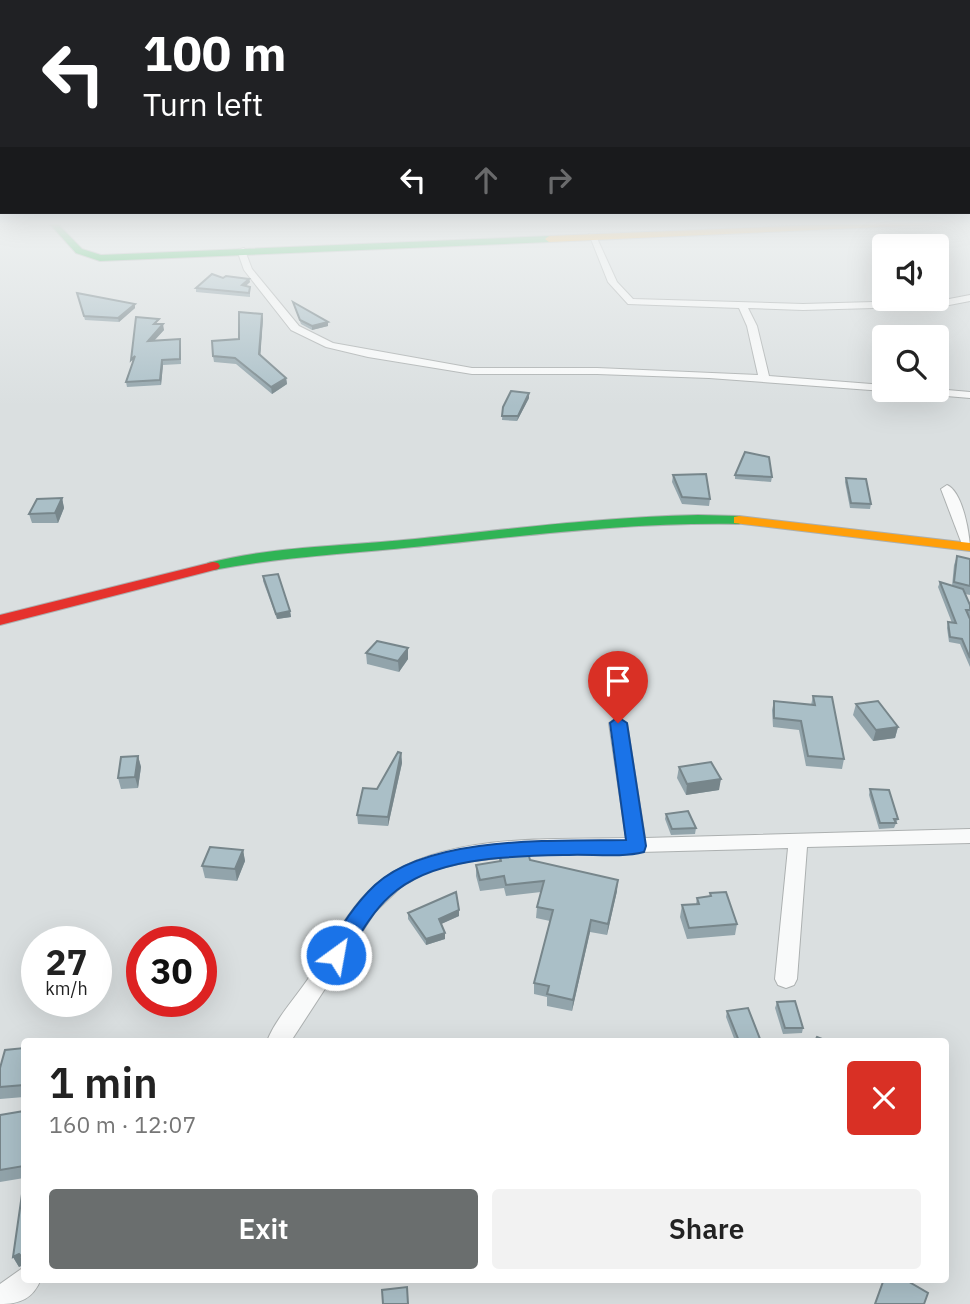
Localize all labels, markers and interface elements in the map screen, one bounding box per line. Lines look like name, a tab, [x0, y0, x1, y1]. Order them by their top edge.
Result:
text: 100 m	[143, 21, 287, 84]
icon: left	[28, 28, 119, 119]
text: Turn left	[143, 83, 263, 125]
icon: left	[394, 161, 432, 199]
icon: ahead	[467, 161, 505, 199]
icon: right	[540, 161, 578, 199]
map controls	[872, 234, 949, 402]
button: sound	[872, 234, 949, 311]
button: search	[872, 325, 949, 402]
pin	[588, 651, 648, 723]
icon: arrive	[599, 662, 637, 700]
position arrow	[299, 918, 373, 992]
speed limit sign: 30	[126, 926, 217, 1017]
text: 27	[45, 939, 88, 985]
text: km/h	[45, 977, 88, 1000]
text: 1 min	[49, 1055, 158, 1110]
button: close	[847, 1061, 921, 1135]
text: 160 m · 12:07	[49, 1109, 196, 1139]
button: Exit	[49, 1189, 478, 1269]
button: Share	[492, 1189, 921, 1269]

